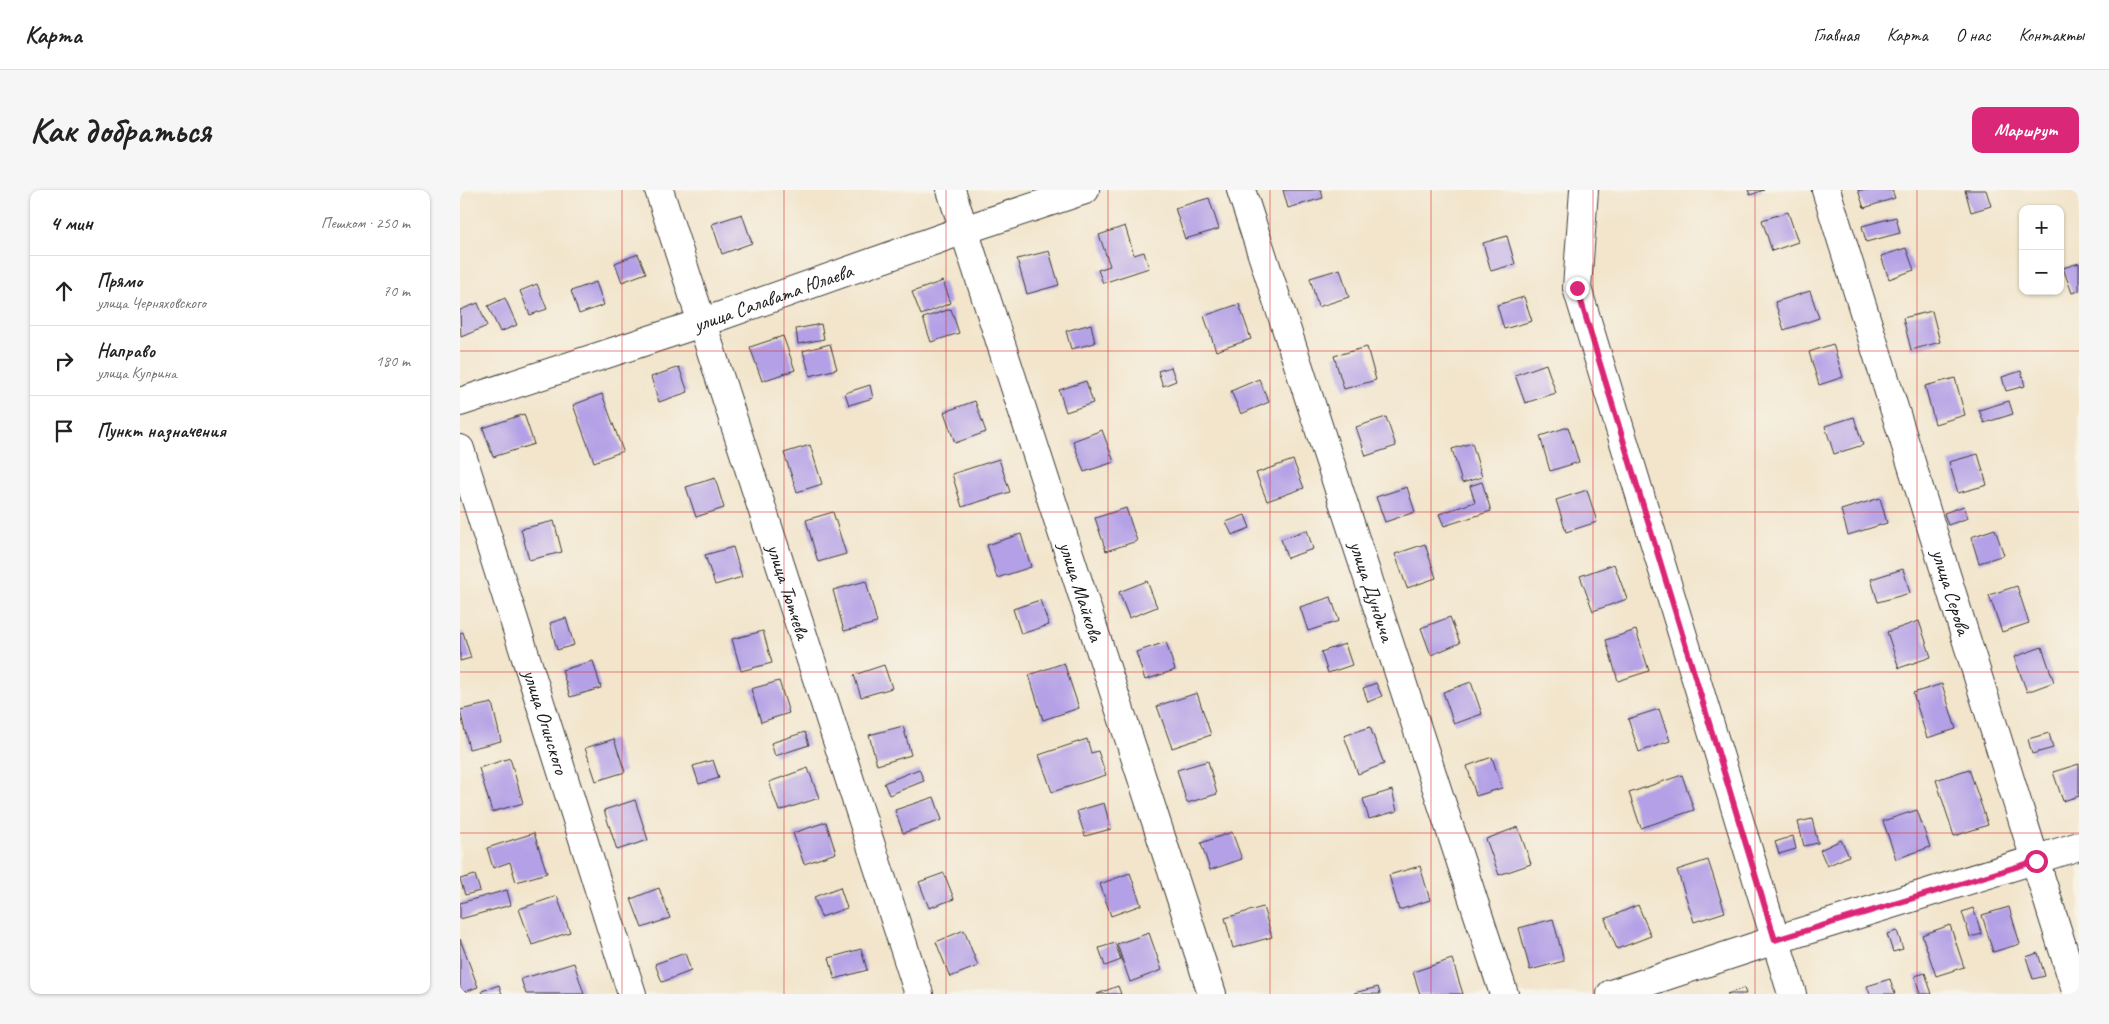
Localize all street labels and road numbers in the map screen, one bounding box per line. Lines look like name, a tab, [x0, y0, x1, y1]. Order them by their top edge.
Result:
street label: улица Салавата Юлаева	[689, 257, 857, 337]
street label: улица Дундича	[1344, 537, 1401, 646]
street label: улица Майкова	[1053, 538, 1110, 646]
street label: улица Тютчева	[761, 540, 816, 644]
street label: улица Серова	[1926, 545, 1977, 639]
street label: улица Огинского	[518, 665, 575, 778]

